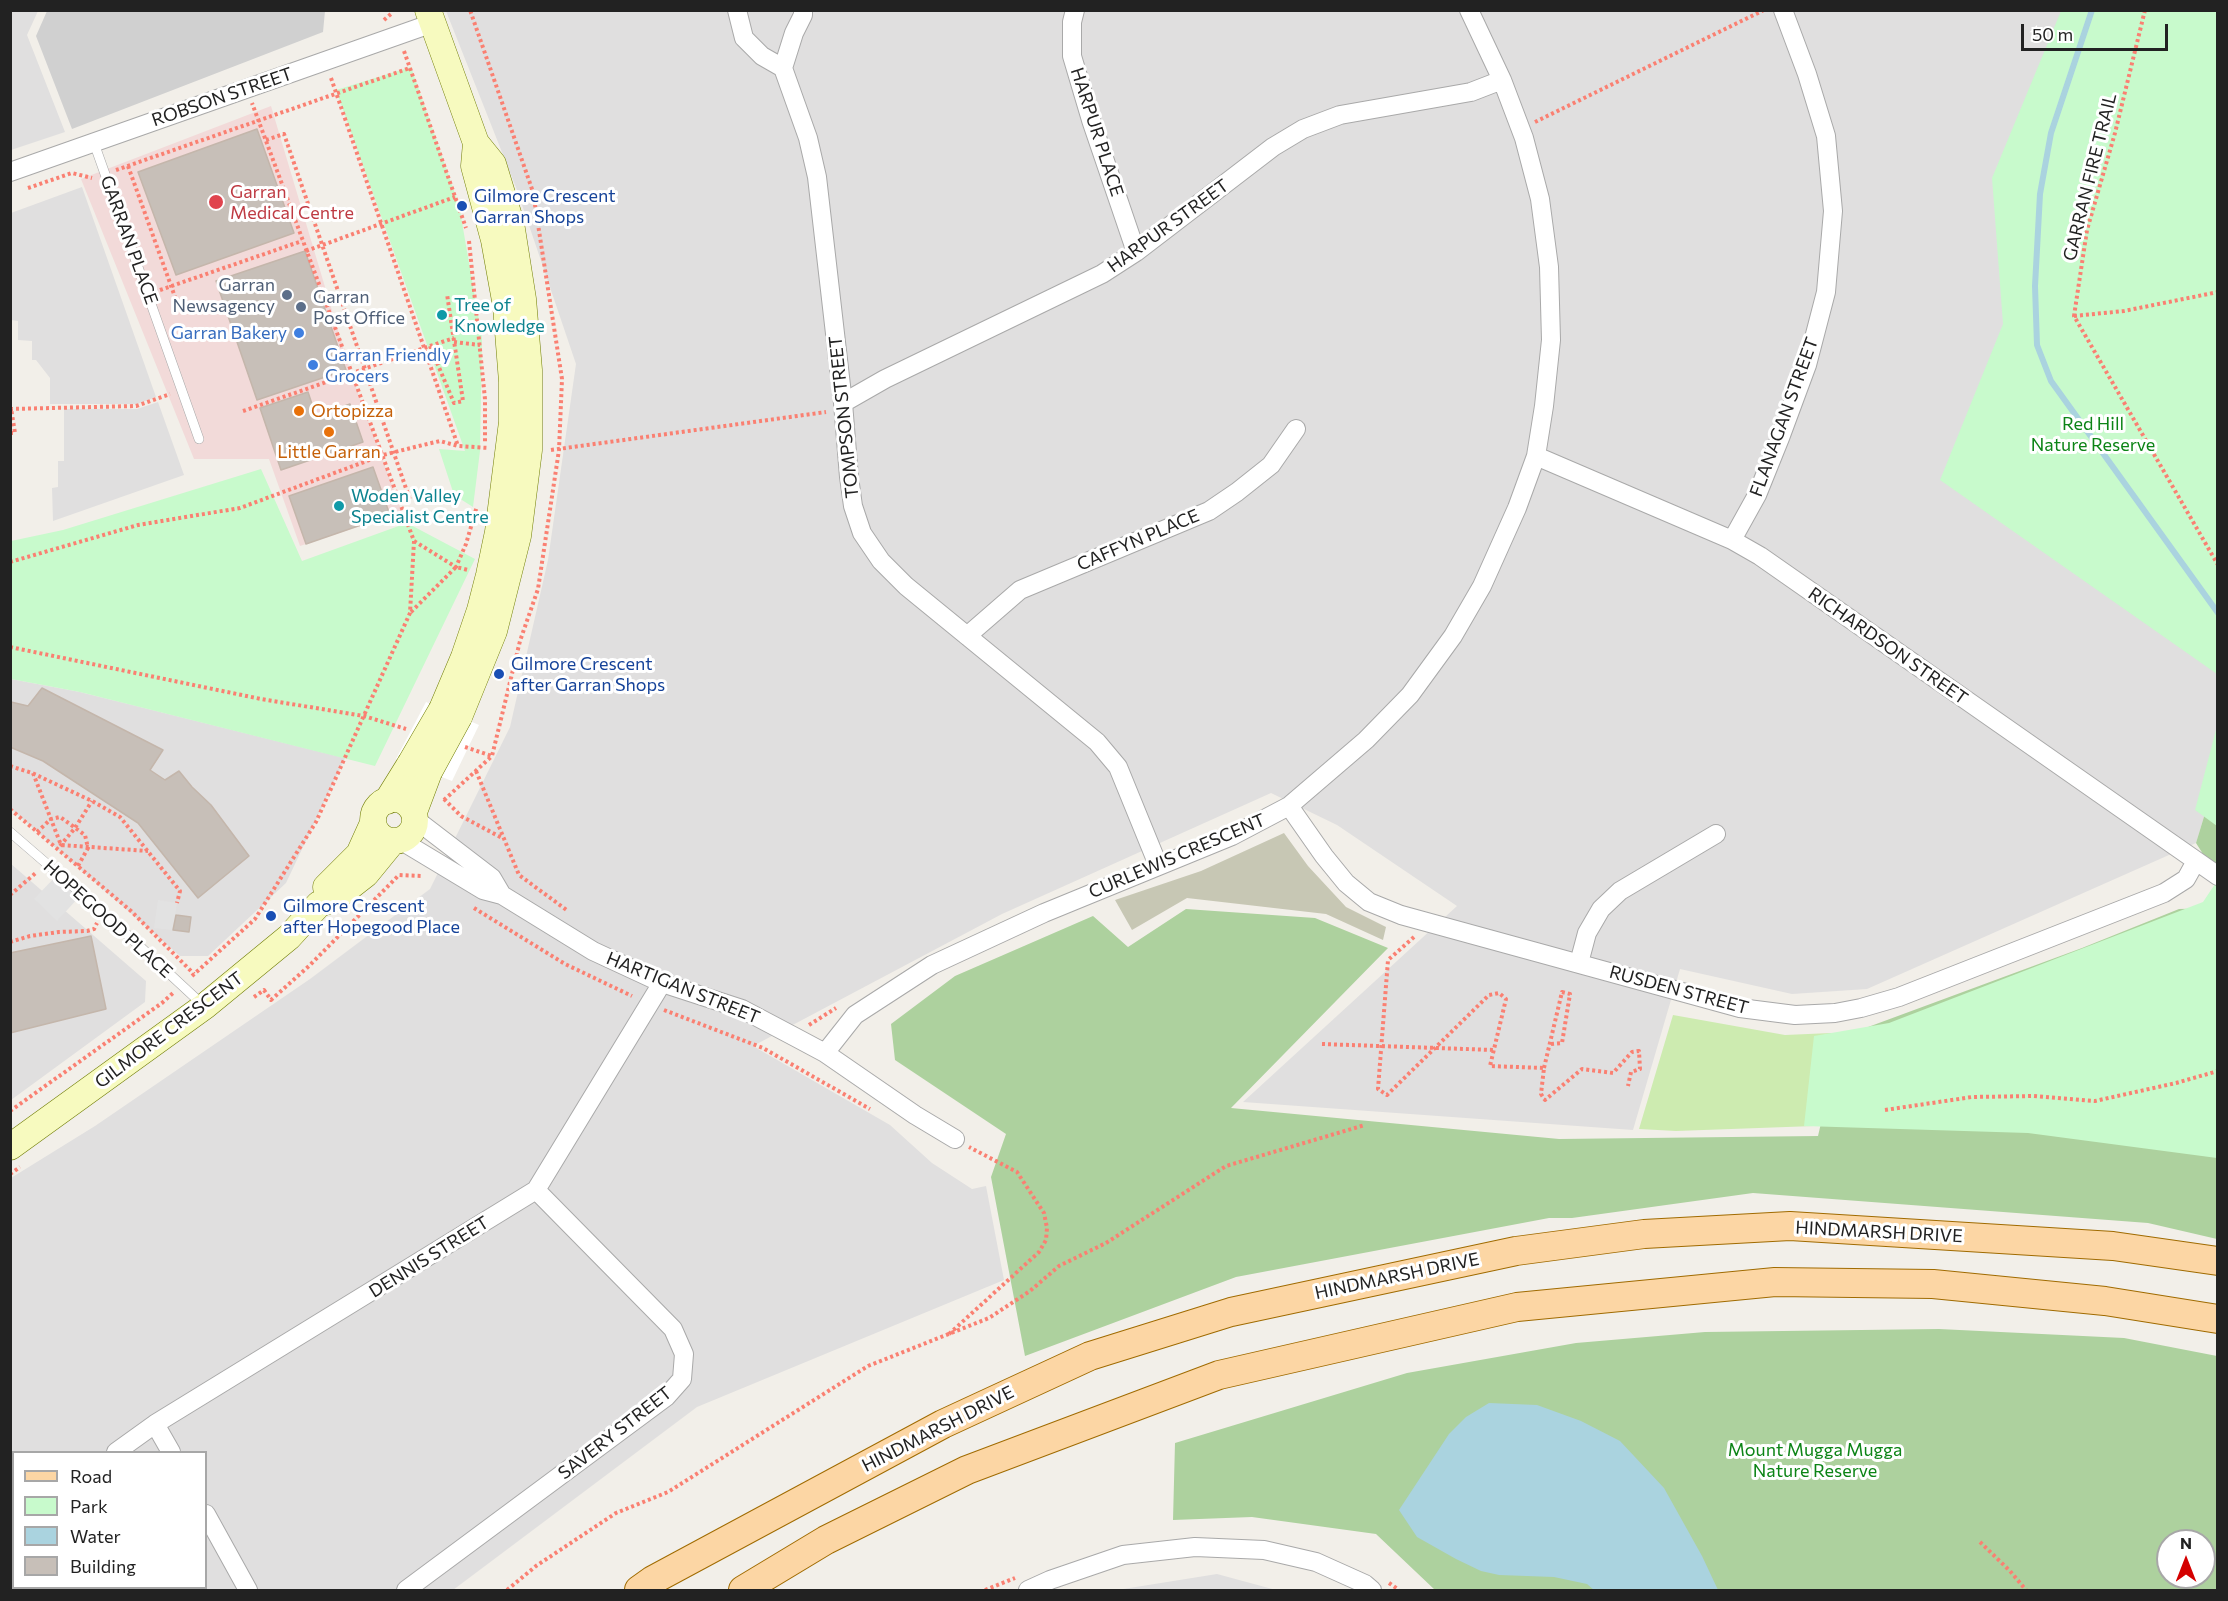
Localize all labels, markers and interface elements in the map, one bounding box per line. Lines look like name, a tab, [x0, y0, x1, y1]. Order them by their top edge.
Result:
scale bar	[2024, 12, 2171, 50]
text: 50 m	[2032, 23, 2073, 45]
street label: ROBSON STREET	[149, 63, 295, 131]
street label: HARPUR PLACE	[1066, 65, 1128, 199]
street label: GARRAN FIRE TRAIL	[2059, 91, 2121, 263]
street label: GARRAN PLACE	[96, 173, 162, 307]
street label: HARPUR STREET	[1103, 175, 1233, 277]
place label: Garran Medical Centre	[230, 181, 354, 224]
place label: Gilmore Crescent Garran Shops	[474, 185, 616, 228]
marker: Garran Medical Centre	[207, 193, 225, 211]
marker: Gilmore Crescent Garran Shops	[455, 199, 469, 213]
place label: Garran Newsagency	[173, 274, 275, 316]
place label: Garran Post Office	[313, 286, 405, 328]
marker: Garran Newsagency	[280, 288, 294, 302]
place label: Tree of Knowledge	[454, 294, 545, 336]
marker: Garran Post Office	[294, 300, 308, 314]
marker: Tree of Knowledge	[435, 308, 449, 322]
place label: Garran Bakery	[171, 322, 287, 344]
marker: Garran Bakery	[292, 326, 306, 340]
street label: FLANAGAN STREET	[1745, 334, 1823, 500]
street label: TOMPSON STREET	[825, 335, 863, 499]
place label: Garran Friendly Grocers	[325, 344, 451, 386]
marker: Garran Friendly Grocers	[306, 358, 320, 372]
place label: Ortopizza	[311, 400, 393, 422]
marker: Ortopizza	[292, 404, 306, 418]
park label: Red Hill Nature Reserve	[2031, 413, 2155, 456]
marker: Little Garran	[322, 425, 336, 439]
place label: Little Garran	[277, 441, 381, 463]
place label: Woden Valley Specialist Centre	[351, 485, 489, 528]
marker: Woden Valley Specialist Centre	[332, 499, 346, 513]
street label: CAFFYN PLACE	[1074, 505, 1202, 575]
street label: RICHARDSON STREET	[1804, 583, 1972, 709]
place label: Gilmore Crescent after Garran Shops	[511, 653, 665, 696]
marker: Gilmore Crescent after Garran Shops	[492, 667, 506, 681]
street label: CURLEWIS CRESCENT	[1085, 809, 1269, 903]
street label: HOPEGOOD PLACE	[39, 855, 177, 983]
place label: Gilmore Crescent after Hopegood Place	[283, 895, 460, 938]
marker: Gilmore Crescent after Hopegood Place	[264, 909, 278, 923]
street label: HARTIGAN STREET	[603, 947, 763, 1029]
street label: RUSDEN STREET	[1607, 961, 1751, 1019]
street label: GILMORE CRESCENT	[91, 967, 247, 1093]
street label: DENNIS STREET	[365, 1212, 493, 1302]
street label: HINDMARSH DRIVE	[1795, 1217, 1963, 1247]
street label: HINDMARSH DRIVE	[1313, 1248, 1481, 1304]
street label: HINDMARSH DRIVE	[858, 1381, 1018, 1477]
street label: SAVERY STREET	[554, 1382, 676, 1484]
park label: Mount Mugga Mugga Nature Reserve	[1728, 1439, 1902, 1482]
legend	[12, 1451, 207, 1589]
text: Road	[70, 1465, 112, 1487]
text: Park	[70, 1495, 108, 1517]
text: Water	[70, 1525, 121, 1547]
north arrow	[2156, 1529, 2216, 1589]
text: N	[2180, 1533, 2192, 1552]
text: Building	[70, 1555, 136, 1577]

